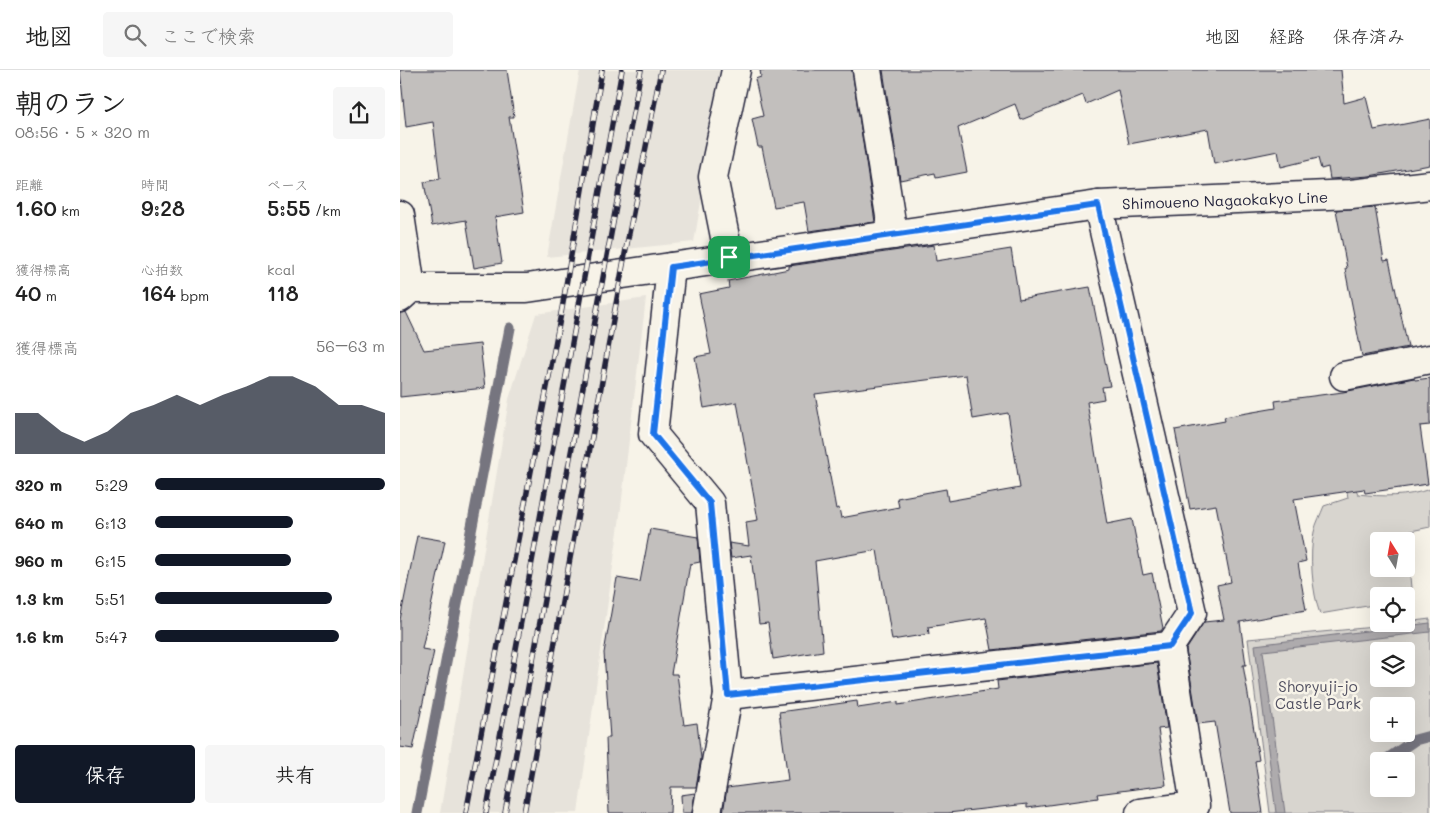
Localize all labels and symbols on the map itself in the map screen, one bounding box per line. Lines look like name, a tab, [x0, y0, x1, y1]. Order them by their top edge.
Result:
street label: Shimoueno Nagaokakyo Line	[1122, 186, 1328, 214]
pin	[708, 236, 750, 278]
north arrow	[1370, 532, 1415, 578]
park label: Shoryuji-jo Castle Park	[1275, 676, 1361, 713]

